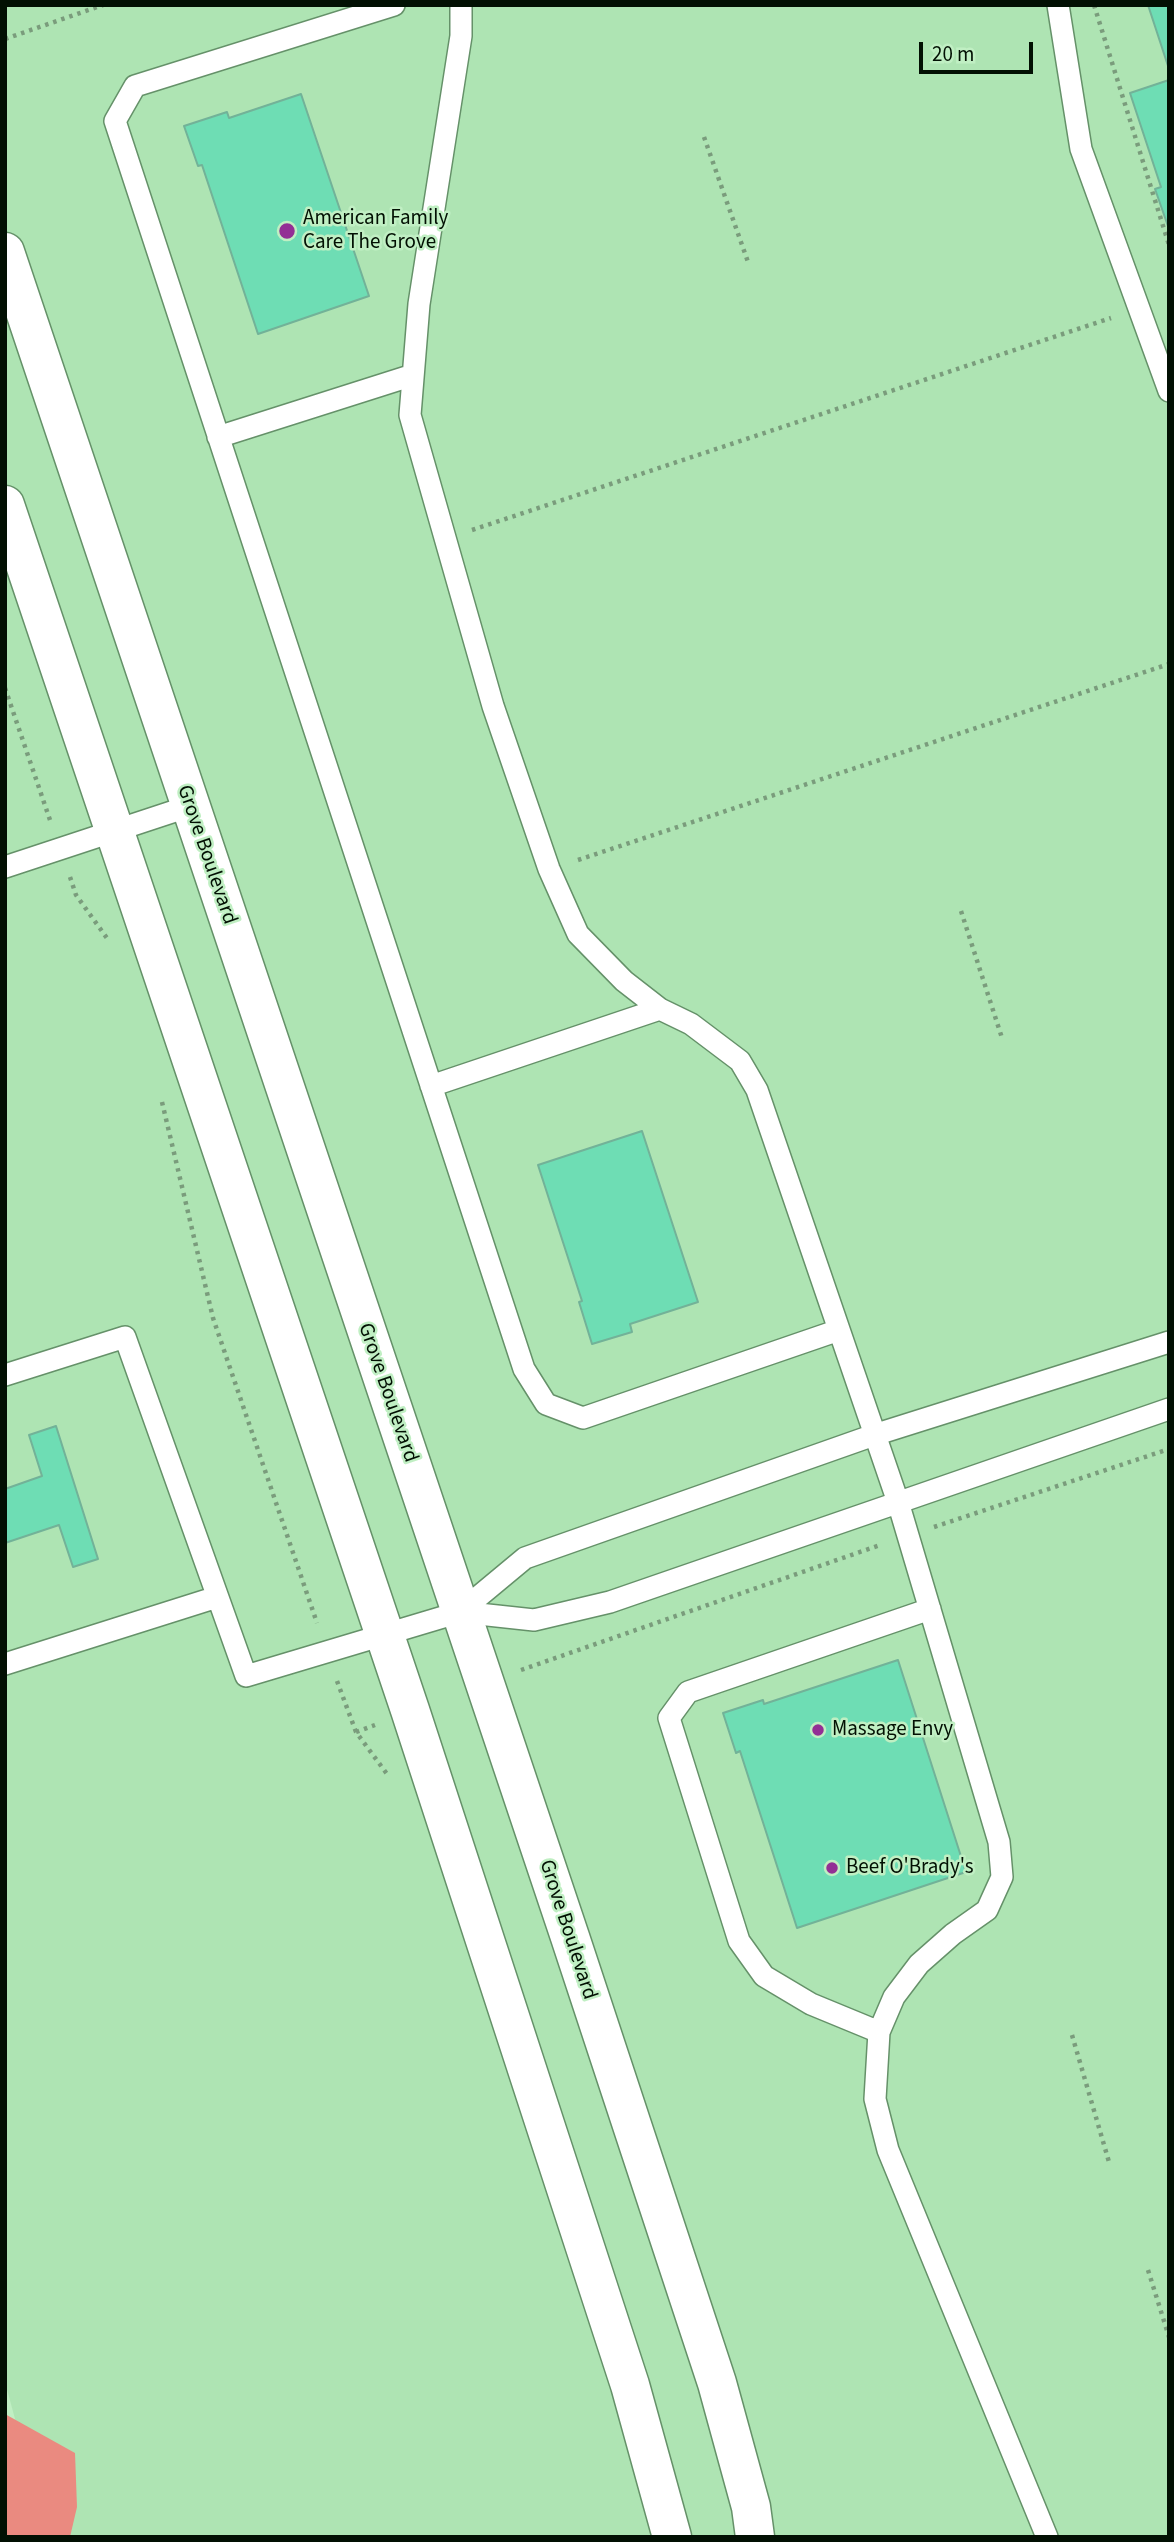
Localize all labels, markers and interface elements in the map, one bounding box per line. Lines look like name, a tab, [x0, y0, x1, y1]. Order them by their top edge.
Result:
scale bar	[922, 28, 1036, 72]
text: 20 m	[932, 39, 974, 69]
place label: American Family Care The Grove	[303, 206, 448, 256]
marker: American Family Care The Grove	[277, 221, 297, 241]
street label: Grove Boulevard	[170, 782, 242, 928]
street label: Grove Boulevard	[351, 1320, 423, 1466]
place label: Massage Envy	[832, 1717, 953, 1743]
marker: Massage Envy	[810, 1722, 826, 1738]
place label: Beef O'Brady's	[846, 1855, 973, 1881]
street label: Grove Boulevard	[533, 1857, 601, 2003]
marker: Beef O'Brady's	[824, 1860, 840, 1876]

